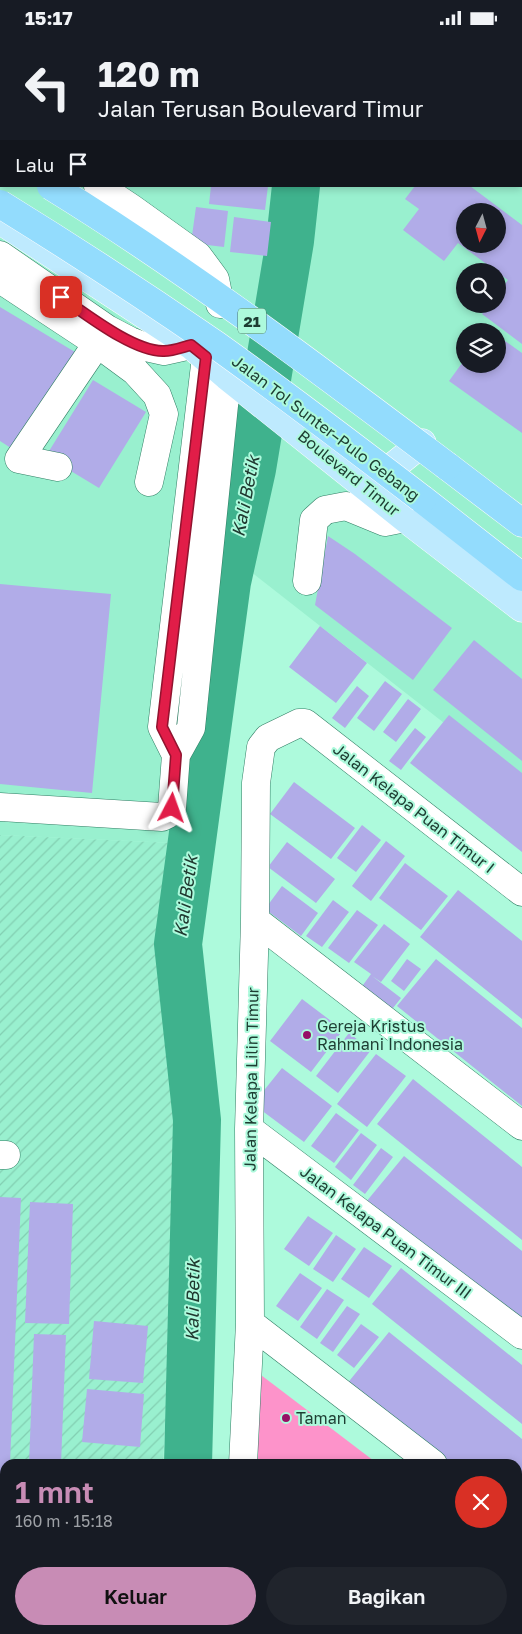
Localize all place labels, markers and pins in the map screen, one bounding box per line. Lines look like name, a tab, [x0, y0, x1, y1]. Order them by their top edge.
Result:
pin	[40, 276, 82, 318]
place label: Gereja Kristus Rahmani Indonesia	[317, 1016, 463, 1054]
marker: Gereja Kristus Rahmani Indonesia	[301, 1029, 313, 1041]
place label: Taman	[296, 1408, 347, 1428]
marker: Taman	[280, 1412, 292, 1424]

